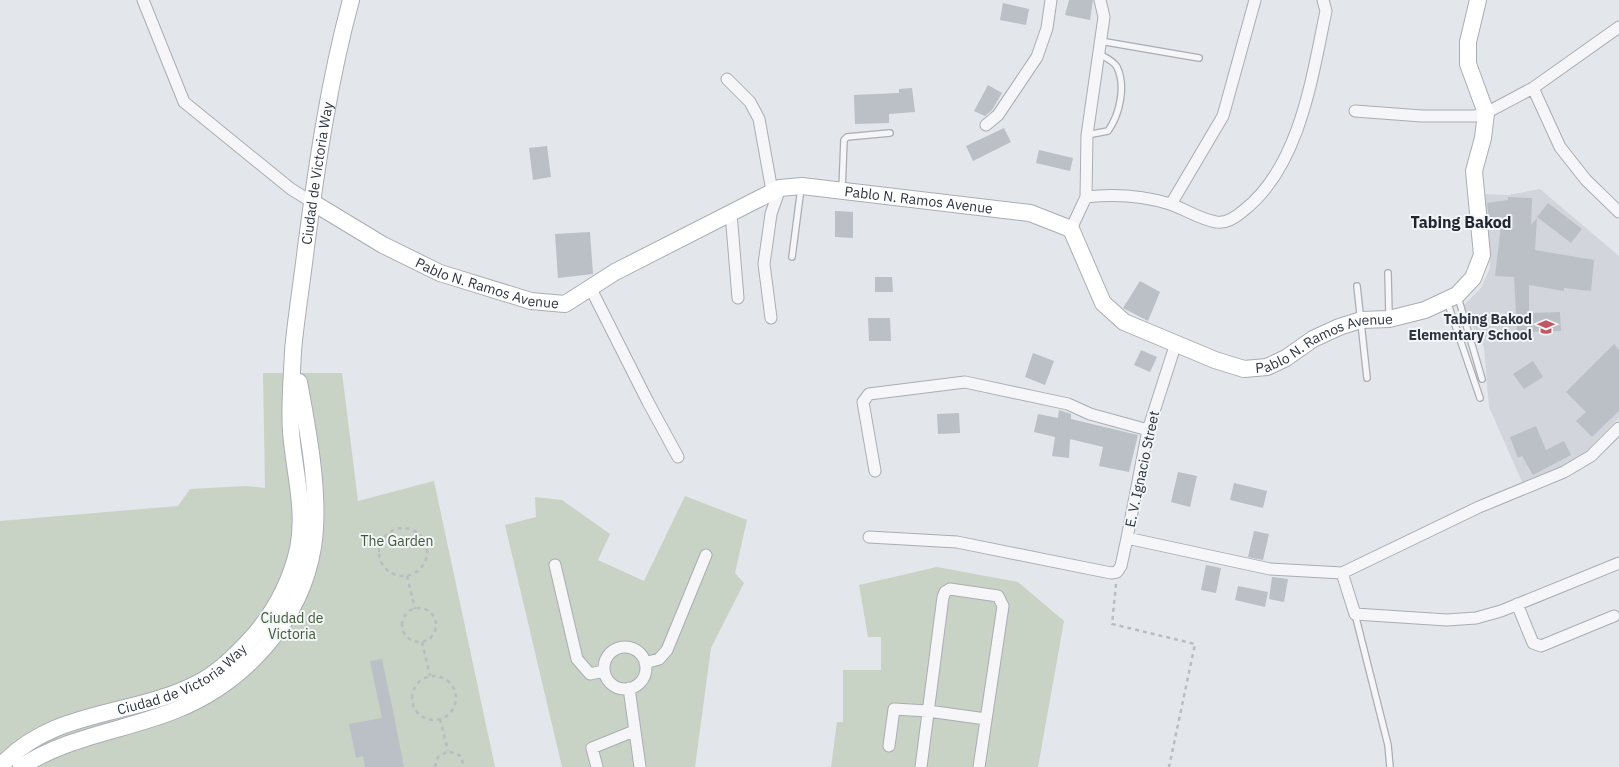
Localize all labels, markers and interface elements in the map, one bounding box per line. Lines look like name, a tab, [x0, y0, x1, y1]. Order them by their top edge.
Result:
street label: Ciudad de Victoria Way	[297, 100, 337, 246]
street label: Pablo N. Ramos Avenue	[844, 182, 994, 218]
district label: Tabing Bakod	[1410, 212, 1512, 232]
street label: Pablo N. Ramos Avenue	[413, 253, 560, 312]
street label: Pablo N. Ramos Avenue	[1255, 310, 1393, 377]
place label: Tabing Bakod Elementary School	[1408, 310, 1532, 344]
school or university icon: Tabing Bakod Elementary School	[1536, 317, 1556, 337]
street label: E. V. Ignacio Street	[1121, 409, 1163, 529]
park label: The Garden	[361, 532, 433, 550]
park label: Ciudad de Victoria	[261, 609, 324, 643]
street label: Ciudad de Victoria Way	[115, 640, 251, 719]

